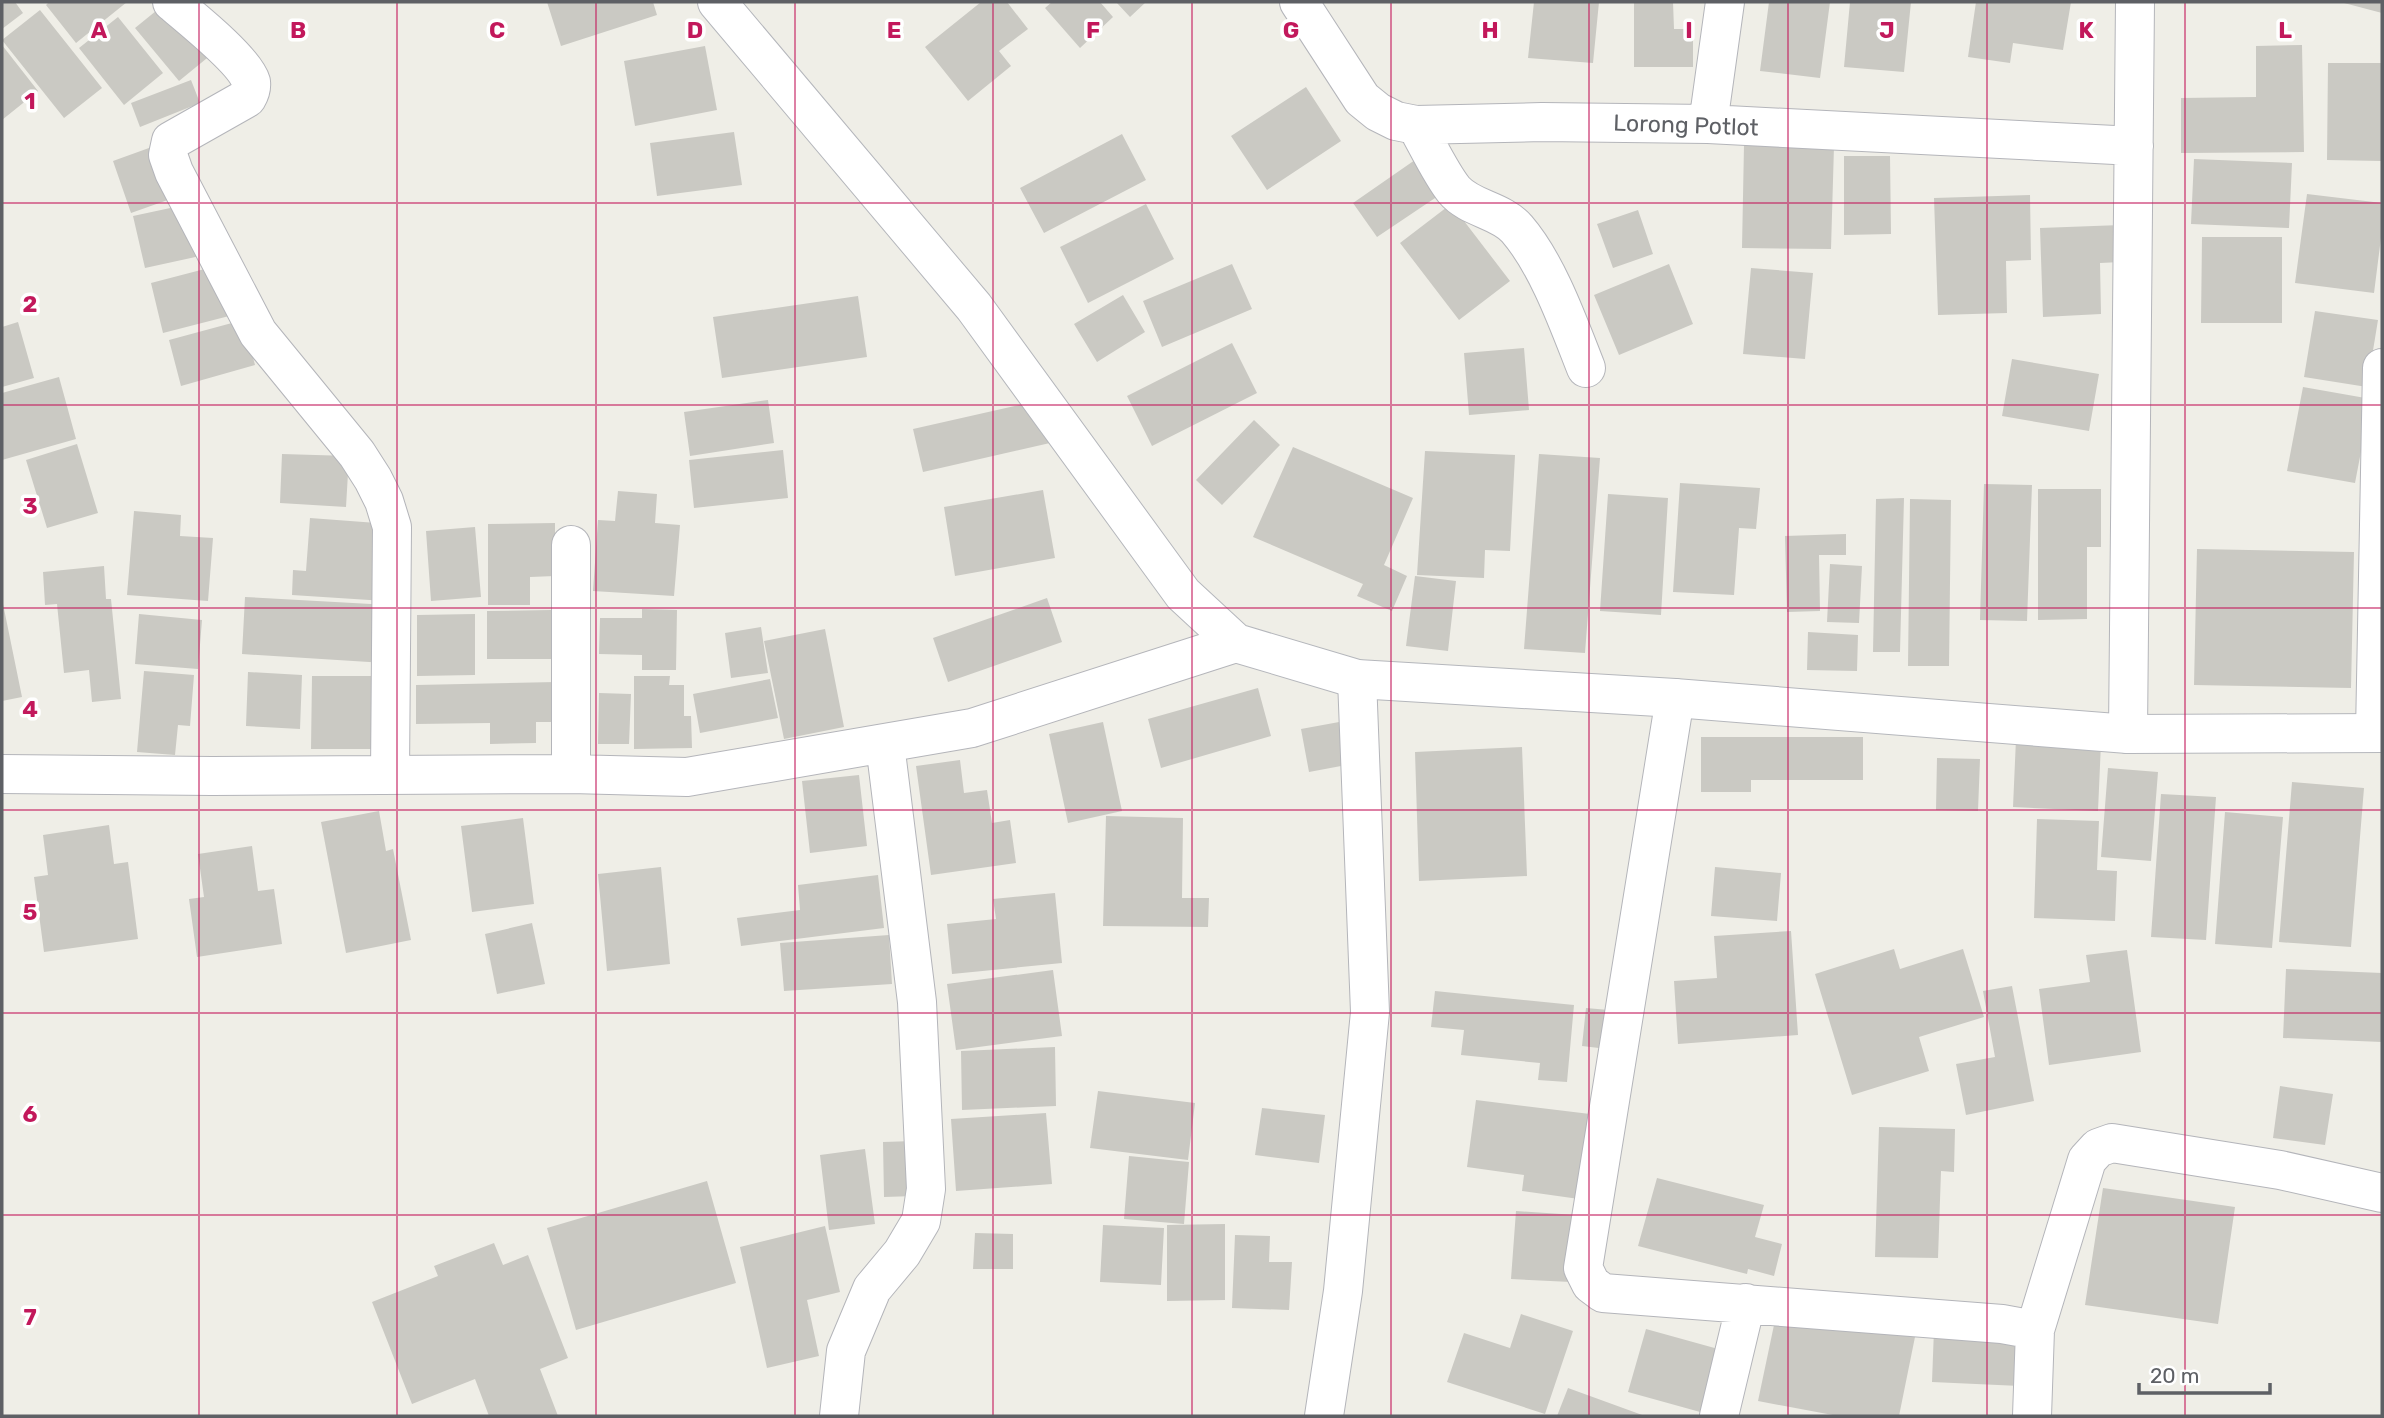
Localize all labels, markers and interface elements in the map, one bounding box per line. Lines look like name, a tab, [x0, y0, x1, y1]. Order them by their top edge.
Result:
text: A	[91, 16, 108, 44]
text: B	[290, 16, 306, 44]
text: C	[489, 16, 505, 44]
text: D	[687, 16, 703, 44]
text: E	[887, 16, 901, 44]
text: F	[1086, 16, 1100, 44]
text: G	[1283, 16, 1299, 44]
text: H	[1481, 16, 1499, 44]
text: I	[1685, 16, 1693, 44]
text: J	[1879, 16, 1895, 44]
text: K	[2078, 16, 2094, 44]
text: L	[2278, 16, 2292, 44]
text: 1	[24, 87, 36, 115]
street label: Lorong Potlot	[1613, 108, 1759, 142]
text: 2	[23, 290, 37, 318]
text: 3	[22, 492, 38, 520]
text: 4	[22, 695, 38, 723]
text: 5	[23, 898, 38, 926]
text: 6	[23, 1100, 38, 1128]
text: 7	[23, 1303, 37, 1331]
scale bar	[2139, 1352, 2270, 1396]
text: 20 m	[2150, 1363, 2199, 1388]

